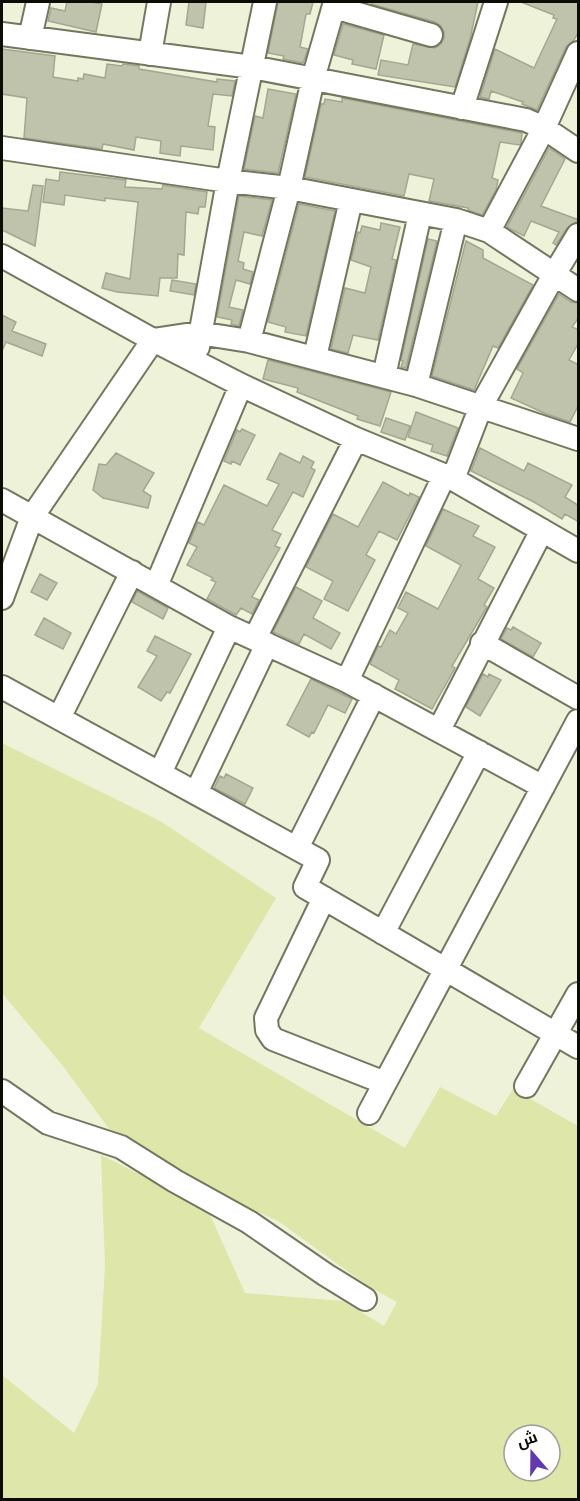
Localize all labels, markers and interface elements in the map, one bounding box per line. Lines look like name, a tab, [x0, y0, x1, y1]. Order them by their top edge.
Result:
text: ش	[512, 1421, 542, 1457]
north arrow	[502, 1423, 562, 1483]

